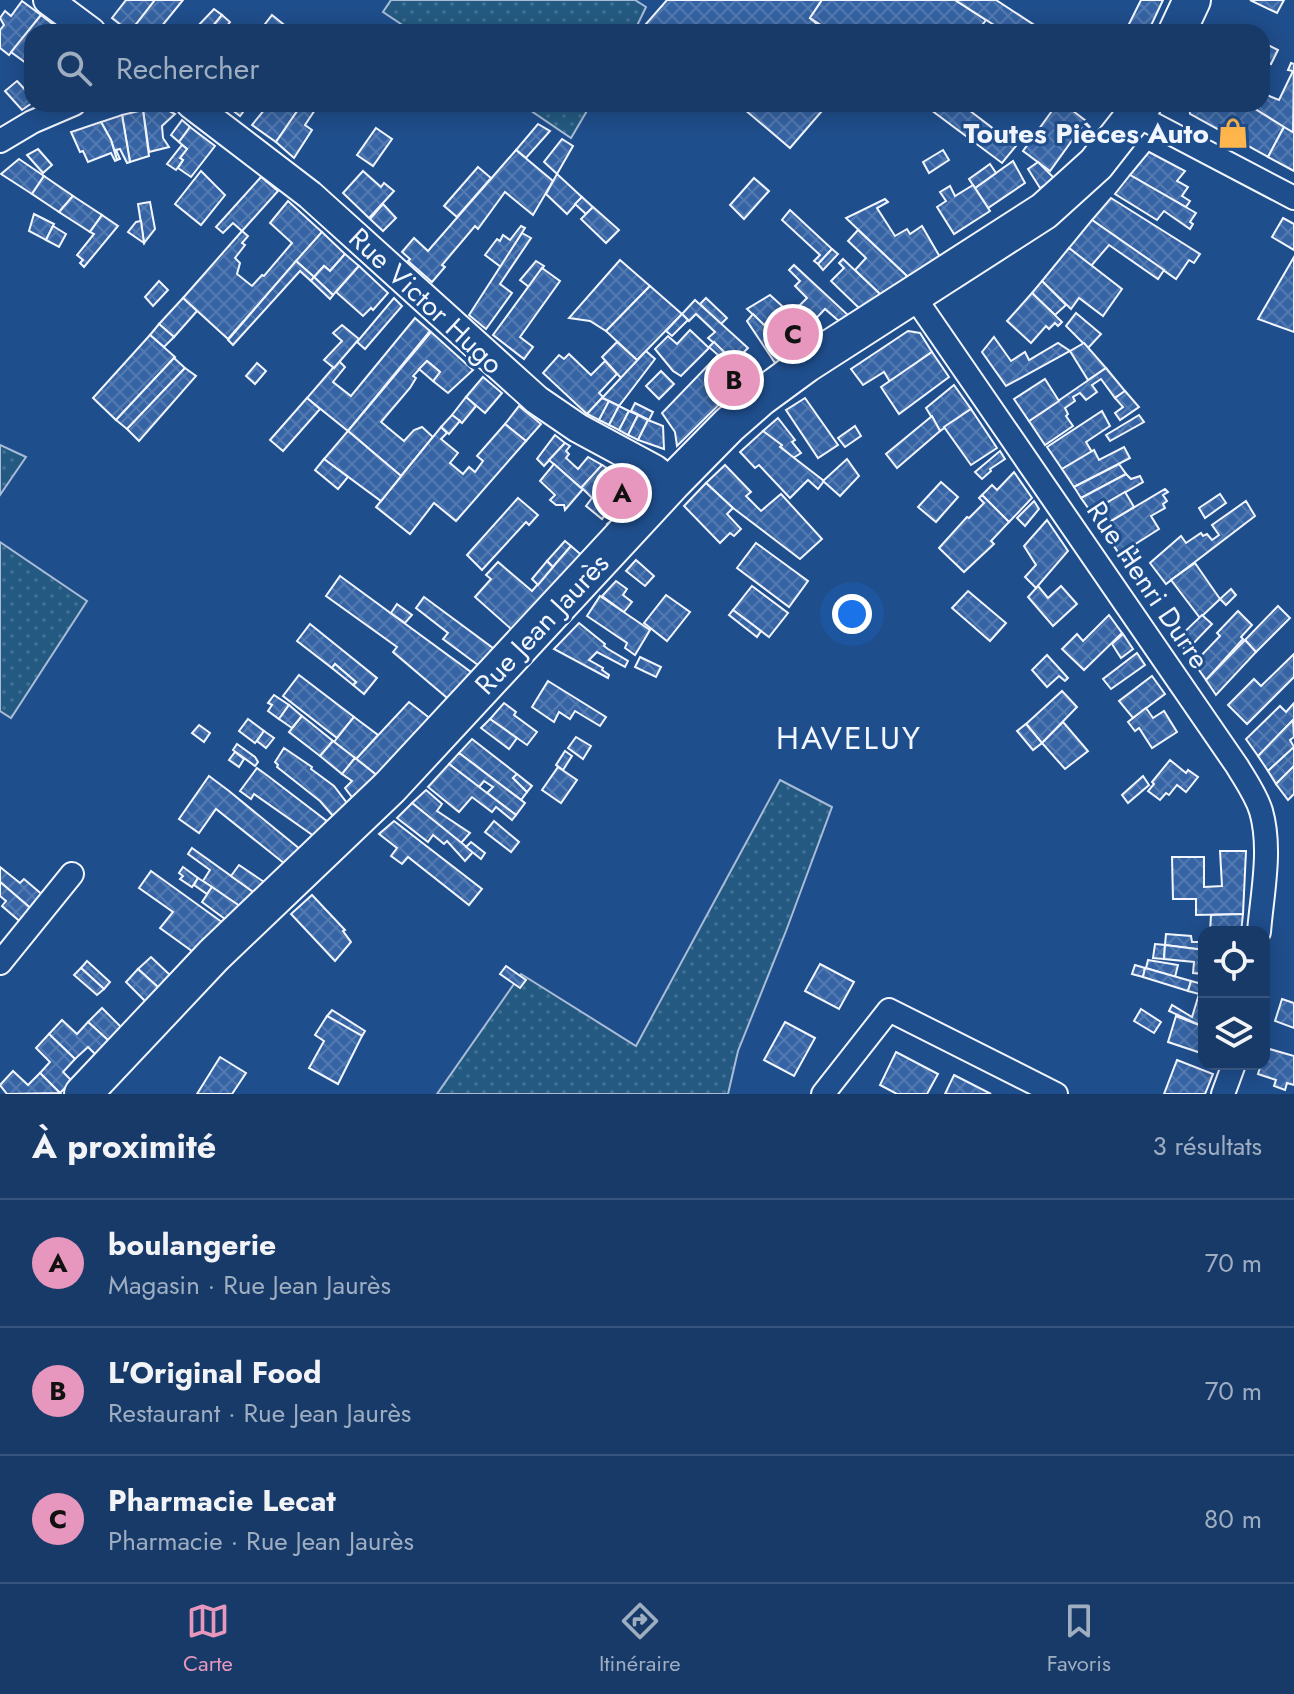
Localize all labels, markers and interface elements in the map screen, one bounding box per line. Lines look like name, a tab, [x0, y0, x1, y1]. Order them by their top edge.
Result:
search box	[24, 24, 1270, 112]
icon: search	[52, 46, 96, 90]
text: Rechercher	[116, 47, 259, 90]
place label: Toutes Pièces Auto	[964, 113, 1209, 154]
shop icon: Toutes Pièces Auto	[1216, 116, 1250, 150]
street label: Rue Victor Hugo	[339, 218, 513, 384]
pin: C	[767, 304, 819, 364]
pin: B	[708, 350, 760, 410]
pin: A	[596, 463, 648, 523]
street label: Rue Henri Durre	[1077, 493, 1219, 677]
street label: Rue Jean Jaurès	[465, 544, 619, 704]
your location	[832, 594, 872, 634]
district label: HAVELUY	[776, 715, 922, 761]
map controls	[1198, 926, 1270, 1070]
button: locate	[1198, 926, 1270, 998]
button: layers	[1198, 998, 1270, 1070]
text: À proximité	[32, 1122, 216, 1171]
text: 3 résultats	[1153, 1127, 1262, 1165]
text: boulangerie	[108, 1223, 276, 1266]
text: A	[48, 1244, 68, 1282]
text: 70 m	[1205, 1244, 1262, 1282]
text: Magasin · Rue Jean Jaurès	[108, 1266, 391, 1304]
text: L'Original Food	[108, 1351, 321, 1394]
text: B	[49, 1372, 67, 1410]
text: 70 m	[1205, 1372, 1262, 1410]
text: Restaurant · Rue Jean Jaurès	[108, 1394, 411, 1432]
text: Pharmacie Lecat	[108, 1479, 336, 1522]
text: C	[49, 1500, 67, 1538]
text: 80 m	[1204, 1500, 1262, 1538]
text: Pharmacie · Rue Jean Jaurès	[108, 1522, 414, 1560]
tab: Carte	[183, 1599, 233, 1679]
tab: Itinéraire	[599, 1599, 681, 1679]
tab: Favoris	[1047, 1599, 1111, 1679]

